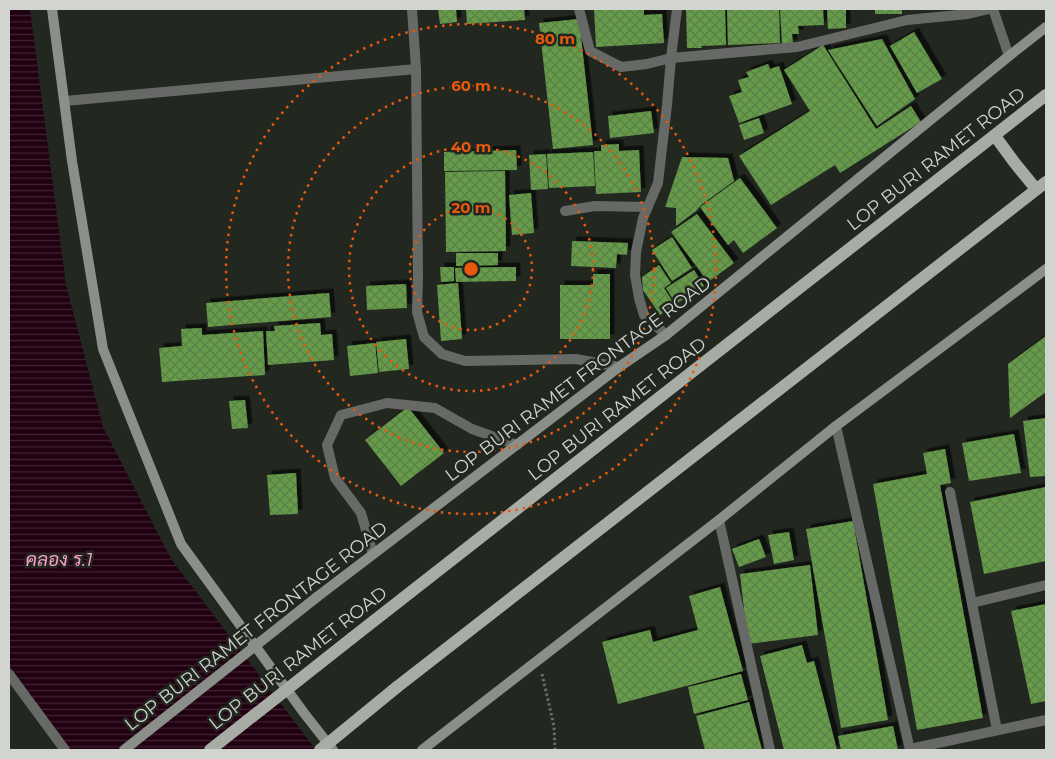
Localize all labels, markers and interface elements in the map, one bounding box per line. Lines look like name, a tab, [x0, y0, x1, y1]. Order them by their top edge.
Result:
text: 80 m	[535, 29, 575, 48]
text: 60 m	[451, 76, 491, 95]
street label: LOP BURI RAMET ROAD	[843, 83, 1029, 235]
text: 40 m	[451, 137, 491, 156]
text: 20 m	[451, 198, 491, 217]
centre of rings	[462, 260, 480, 278]
street label: LOP BURI RAMET FRONTAGE ROAD	[441, 272, 715, 486]
street label: LOP BURI RAMET ROAD	[524, 333, 710, 485]
street label: LOP BURI RAMET FRONTAGE ROAD	[120, 517, 392, 735]
water label: คลอง ร.1	[25, 548, 93, 571]
street label: LOP BURI RAMET ROAD	[205, 582, 391, 734]

